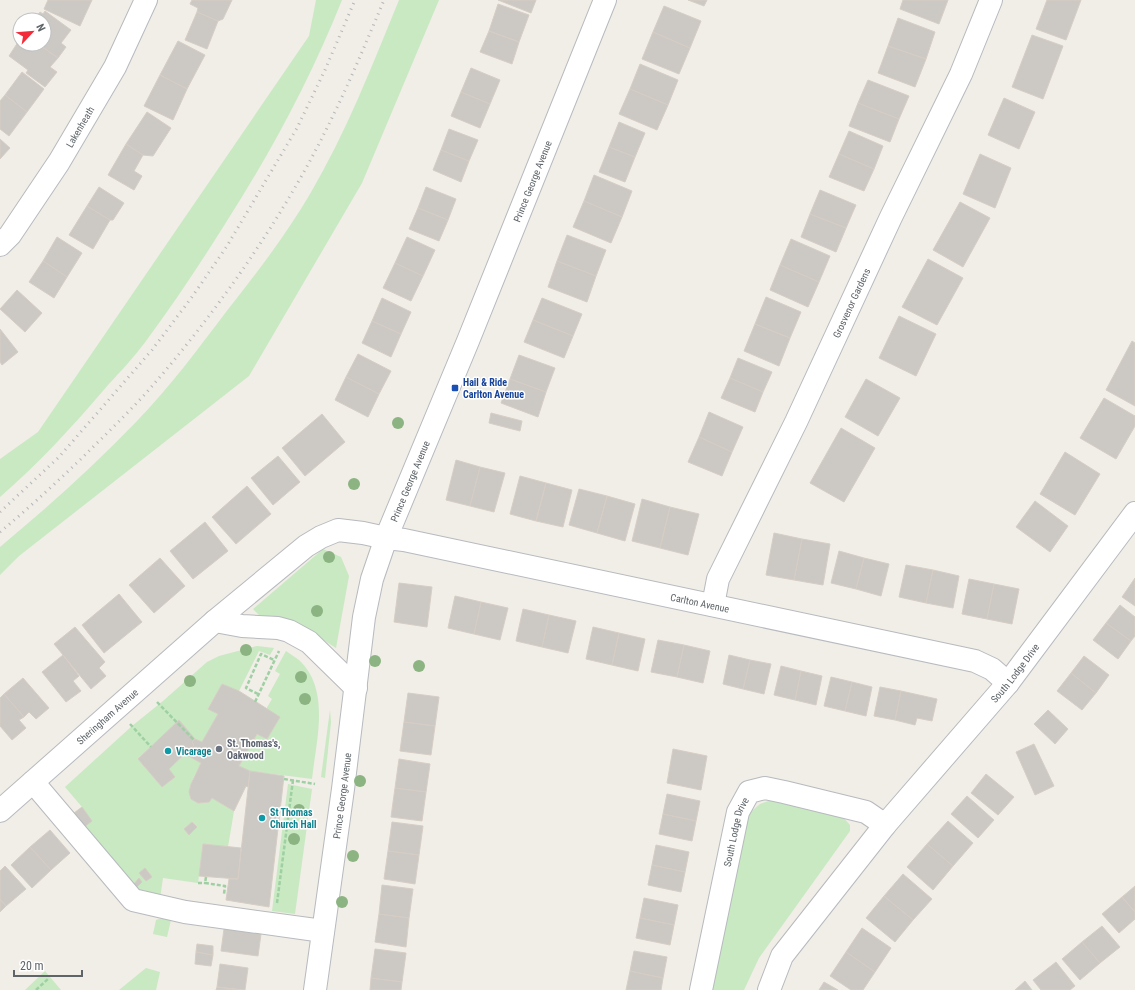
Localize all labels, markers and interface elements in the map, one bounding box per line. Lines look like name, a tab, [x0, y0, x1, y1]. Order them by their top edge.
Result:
north arrow	[12, 12, 52, 52]
text: N	[33, 22, 48, 34]
street label: Lakenheath	[64, 104, 97, 149]
street label: Prince George Avenue	[511, 139, 554, 224]
street label: Grosvenor Gardens	[831, 266, 873, 340]
place label: Hail & Ride Carlton Avenue	[463, 377, 524, 400]
marker: Hail & Ride Carlton Avenue	[450, 383, 460, 393]
street label: Prince George Avenue	[388, 439, 432, 523]
street label: Carlton Avenue	[669, 592, 730, 615]
street label: South Lodge Drive	[989, 641, 1042, 705]
street label: Sheringham Avenue	[75, 686, 141, 747]
place label: St. Thomas's, Oakwood	[227, 738, 281, 761]
marker: St. Thomas's, Oakwood	[214, 744, 224, 754]
marker: Vicarage	[163, 746, 173, 756]
place label: Vicarage	[176, 746, 212, 757]
street label: Prince George Avenue	[331, 752, 353, 840]
street label: South Lodge Drive	[722, 795, 751, 868]
place label: St Thomas Church Hall	[270, 807, 316, 830]
marker: St Thomas Church Hall	[257, 813, 267, 823]
scale bar	[14, 952, 82, 978]
text: 20 m	[20, 959, 44, 973]

